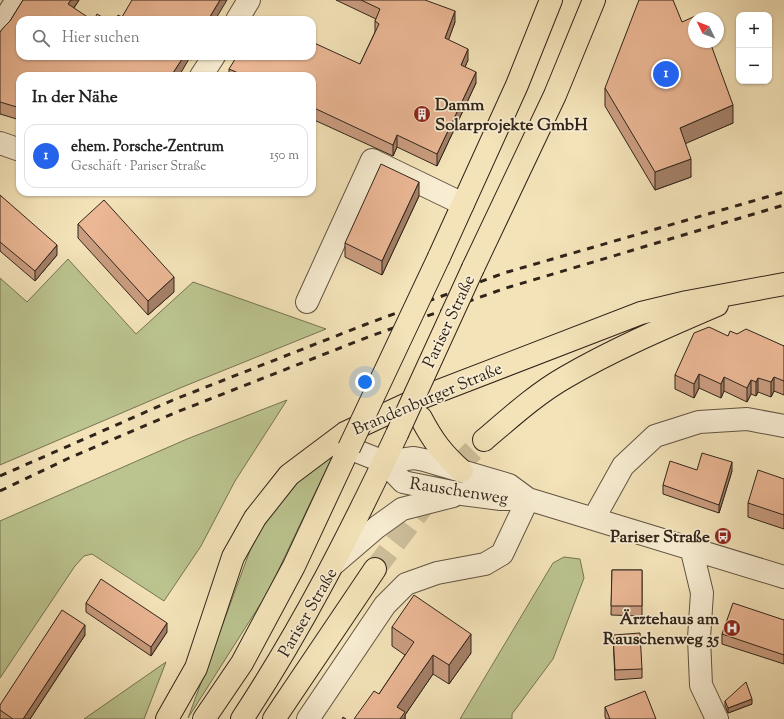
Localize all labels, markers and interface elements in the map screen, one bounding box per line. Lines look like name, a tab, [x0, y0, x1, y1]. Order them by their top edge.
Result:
north arrow	[688, 12, 724, 48]
map controls	[736, 12, 772, 84]
button: +	[736, 12, 772, 48]
search box	[16, 16, 316, 60]
icon: search	[30, 27, 52, 49]
text: Hier suchen	[62, 28, 140, 49]
button: −	[736, 48, 772, 84]
pin: 1	[653, 59, 679, 89]
text: In der Nähe	[32, 86, 118, 110]
place label: Damm Solarprojekte GmbH	[435, 94, 588, 138]
building icon: Damm Solarprojekte GmbH	[412, 104, 432, 124]
text: ehem. Porsche-Zentrum	[71, 137, 224, 158]
text: 1	[44, 147, 48, 165]
text: 150 m	[270, 147, 299, 165]
text: Geschäft · Pariser Straße	[71, 158, 206, 176]
street label: Pariser Straße	[418, 271, 482, 372]
street label: Brandenburger Straße	[349, 357, 506, 442]
your location	[355, 372, 375, 392]
street label: Rauschenweg	[408, 472, 510, 512]
place label: Pariser Straße	[610, 526, 710, 550]
bus stop icon: Pariser Straße	[713, 526, 733, 546]
street label: Pariser Straße	[273, 564, 344, 662]
place label: Ärztehaus am Rauschenweg 35	[603, 608, 720, 652]
hospital icon: Ärztehaus am Rauschenweg 35	[722, 618, 742, 638]

